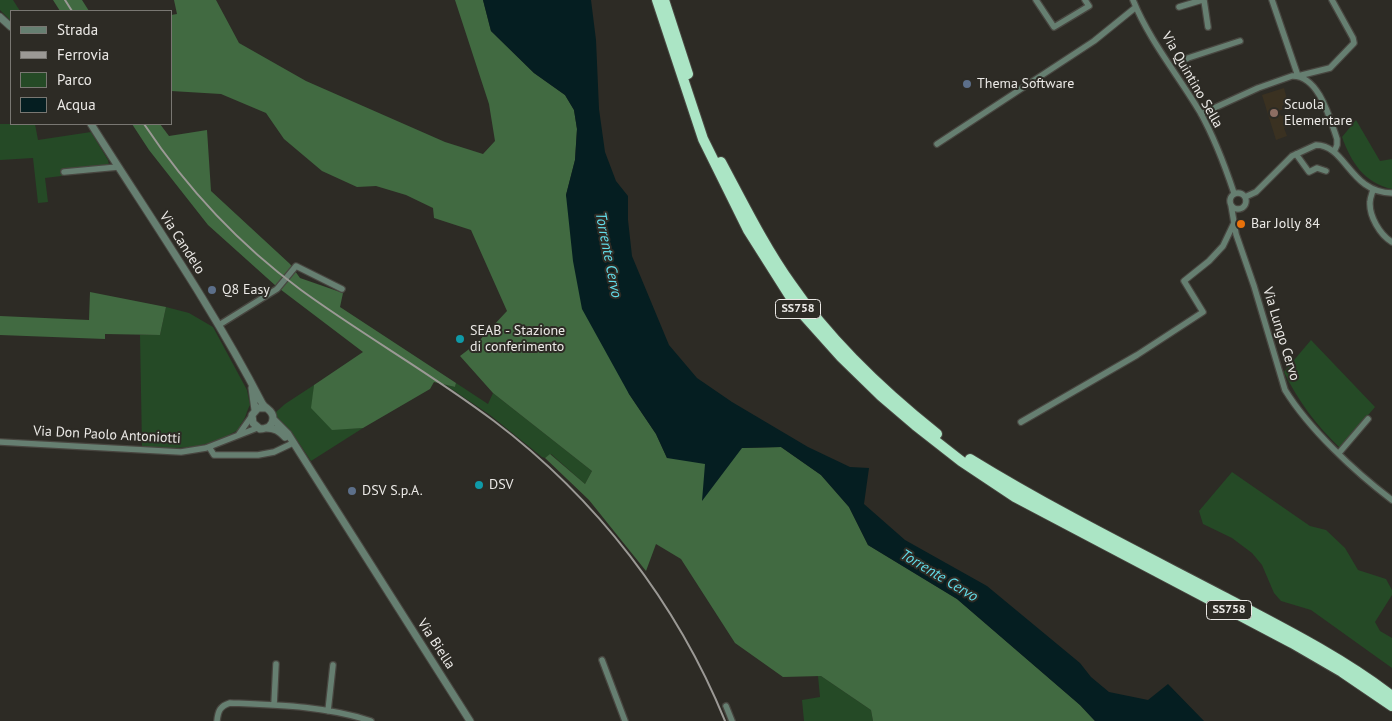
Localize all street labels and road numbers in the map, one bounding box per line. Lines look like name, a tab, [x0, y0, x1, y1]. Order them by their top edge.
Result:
street label: Via Quintino Sella	[1158, 29, 1226, 131]
street label: Via Candelo	[156, 209, 208, 277]
street label: Via Lungo Cervo	[1259, 285, 1303, 383]
road number: SS758	[776, 300, 820, 318]
street label: Via Don Paolo Antoniotti	[33, 423, 181, 447]
road number: SS758	[1206, 600, 1252, 620]
street label: Via Biella	[414, 616, 458, 672]

